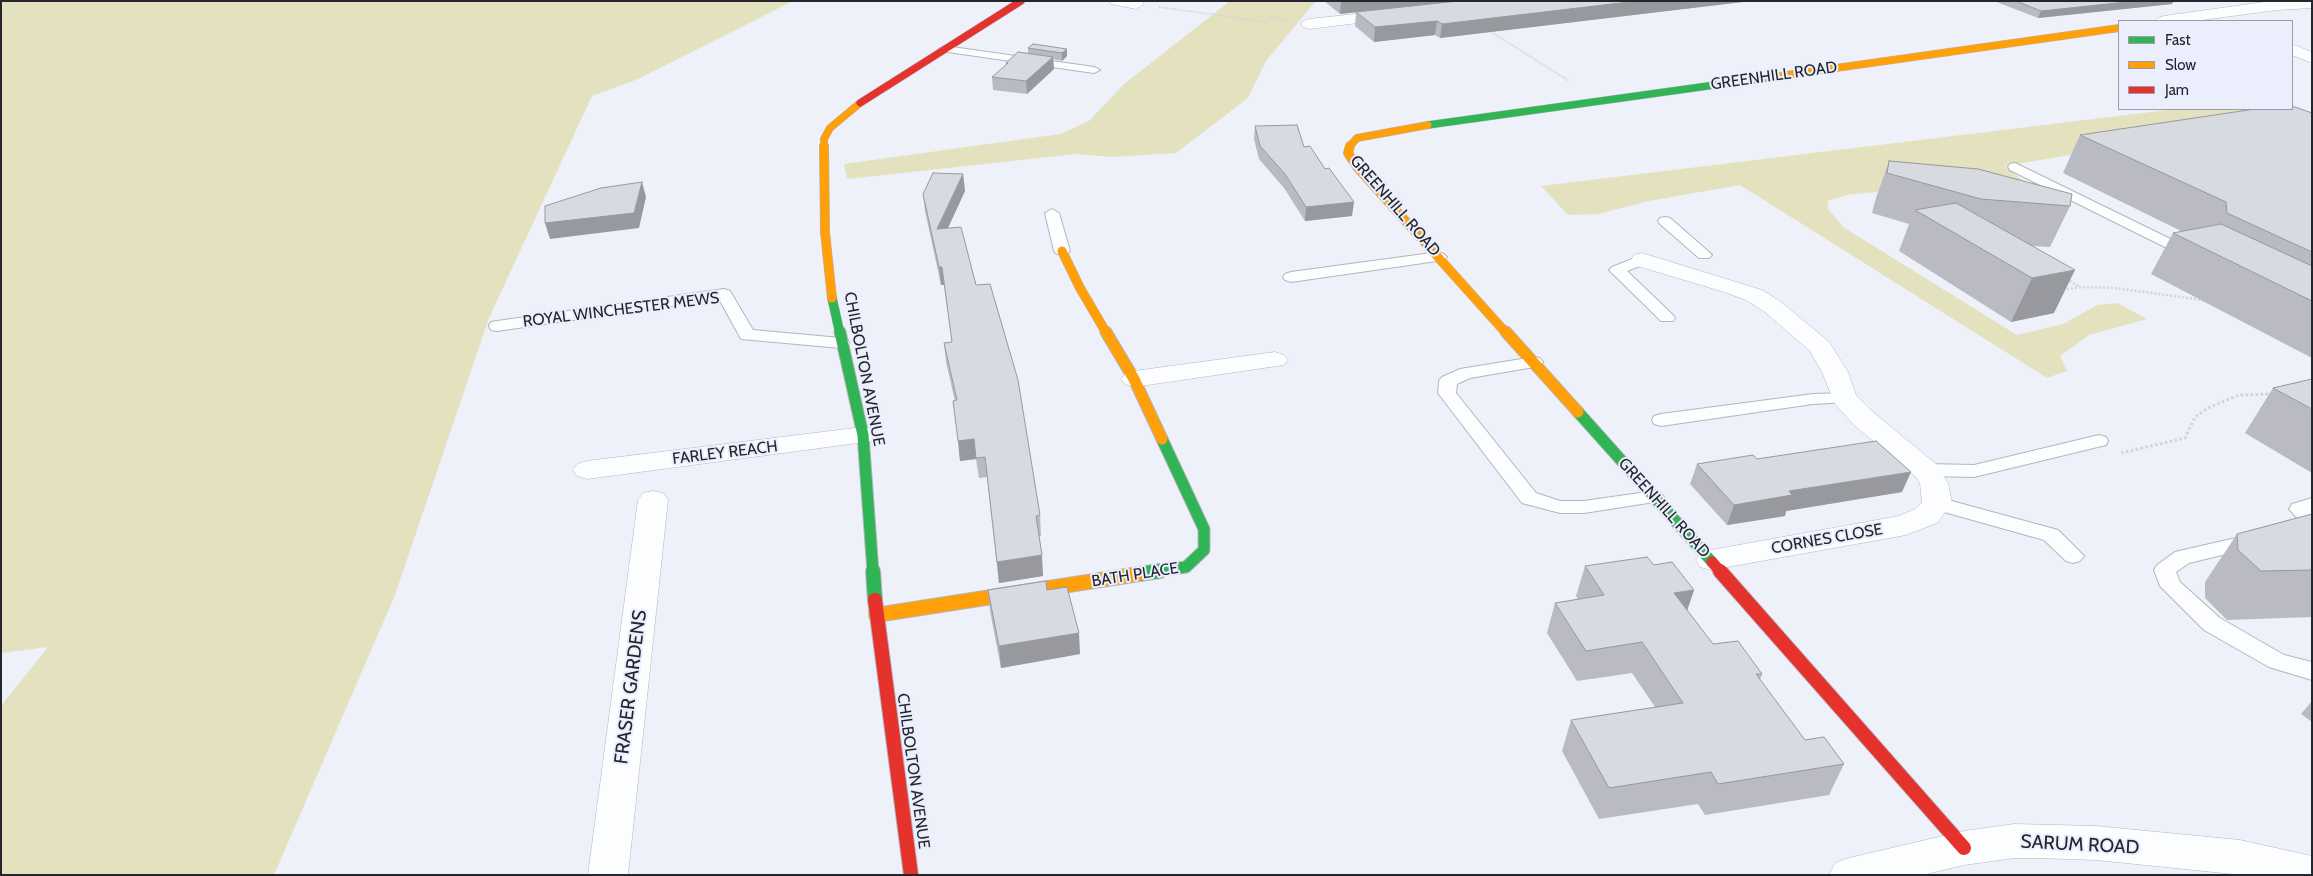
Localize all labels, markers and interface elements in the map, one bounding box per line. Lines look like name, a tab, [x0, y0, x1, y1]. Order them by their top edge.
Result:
legend	[2118, 20, 2293, 110]
text: Fast	[2165, 31, 2190, 49]
text: Slow	[2165, 56, 2196, 74]
street label: GREENHILL ROAD	[1709, 58, 1839, 94]
text: Jam	[2165, 81, 2189, 99]
street label: GREENHILL ROAD	[1346, 152, 1444, 260]
street label: ROYAL WINCHESTER MEWS	[522, 288, 720, 332]
street label: CHILBOLTON AVENUE	[840, 290, 888, 448]
street label: FARLEY REACH	[671, 437, 779, 469]
street label: GREENHILL ROAD	[1614, 454, 1714, 562]
street label: CORNES CLOSE	[1770, 520, 1884, 558]
street label: BATH PLACE	[1090, 559, 1180, 591]
street label: FRASER GARDENS	[610, 609, 652, 765]
street label: CHILBOLTON AVENUE	[893, 692, 933, 850]
street label: SARUM ROAD	[2020, 831, 2140, 859]

